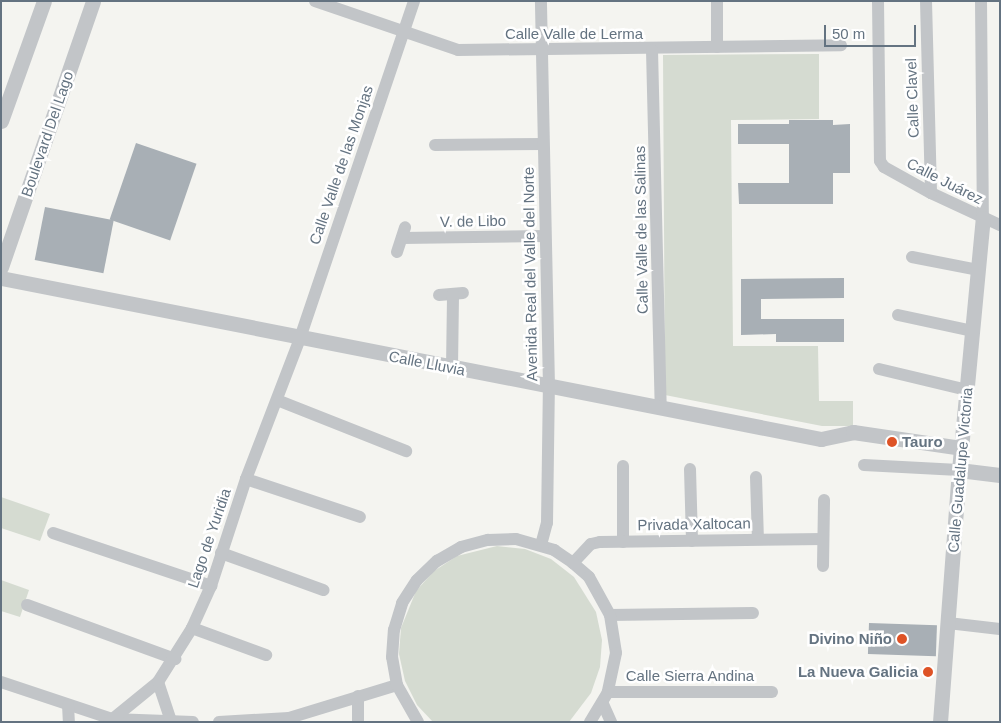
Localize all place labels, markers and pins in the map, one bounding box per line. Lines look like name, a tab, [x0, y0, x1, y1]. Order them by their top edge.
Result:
place label: Tauro	[902, 433, 943, 451]
marker: Tauro	[886, 436, 898, 448]
place label: Divino Niño	[809, 630, 892, 648]
marker: Divino Niño	[896, 633, 908, 645]
place label: La Nueva Galicia	[798, 663, 918, 681]
marker: La Nueva Galicia	[922, 666, 934, 678]

